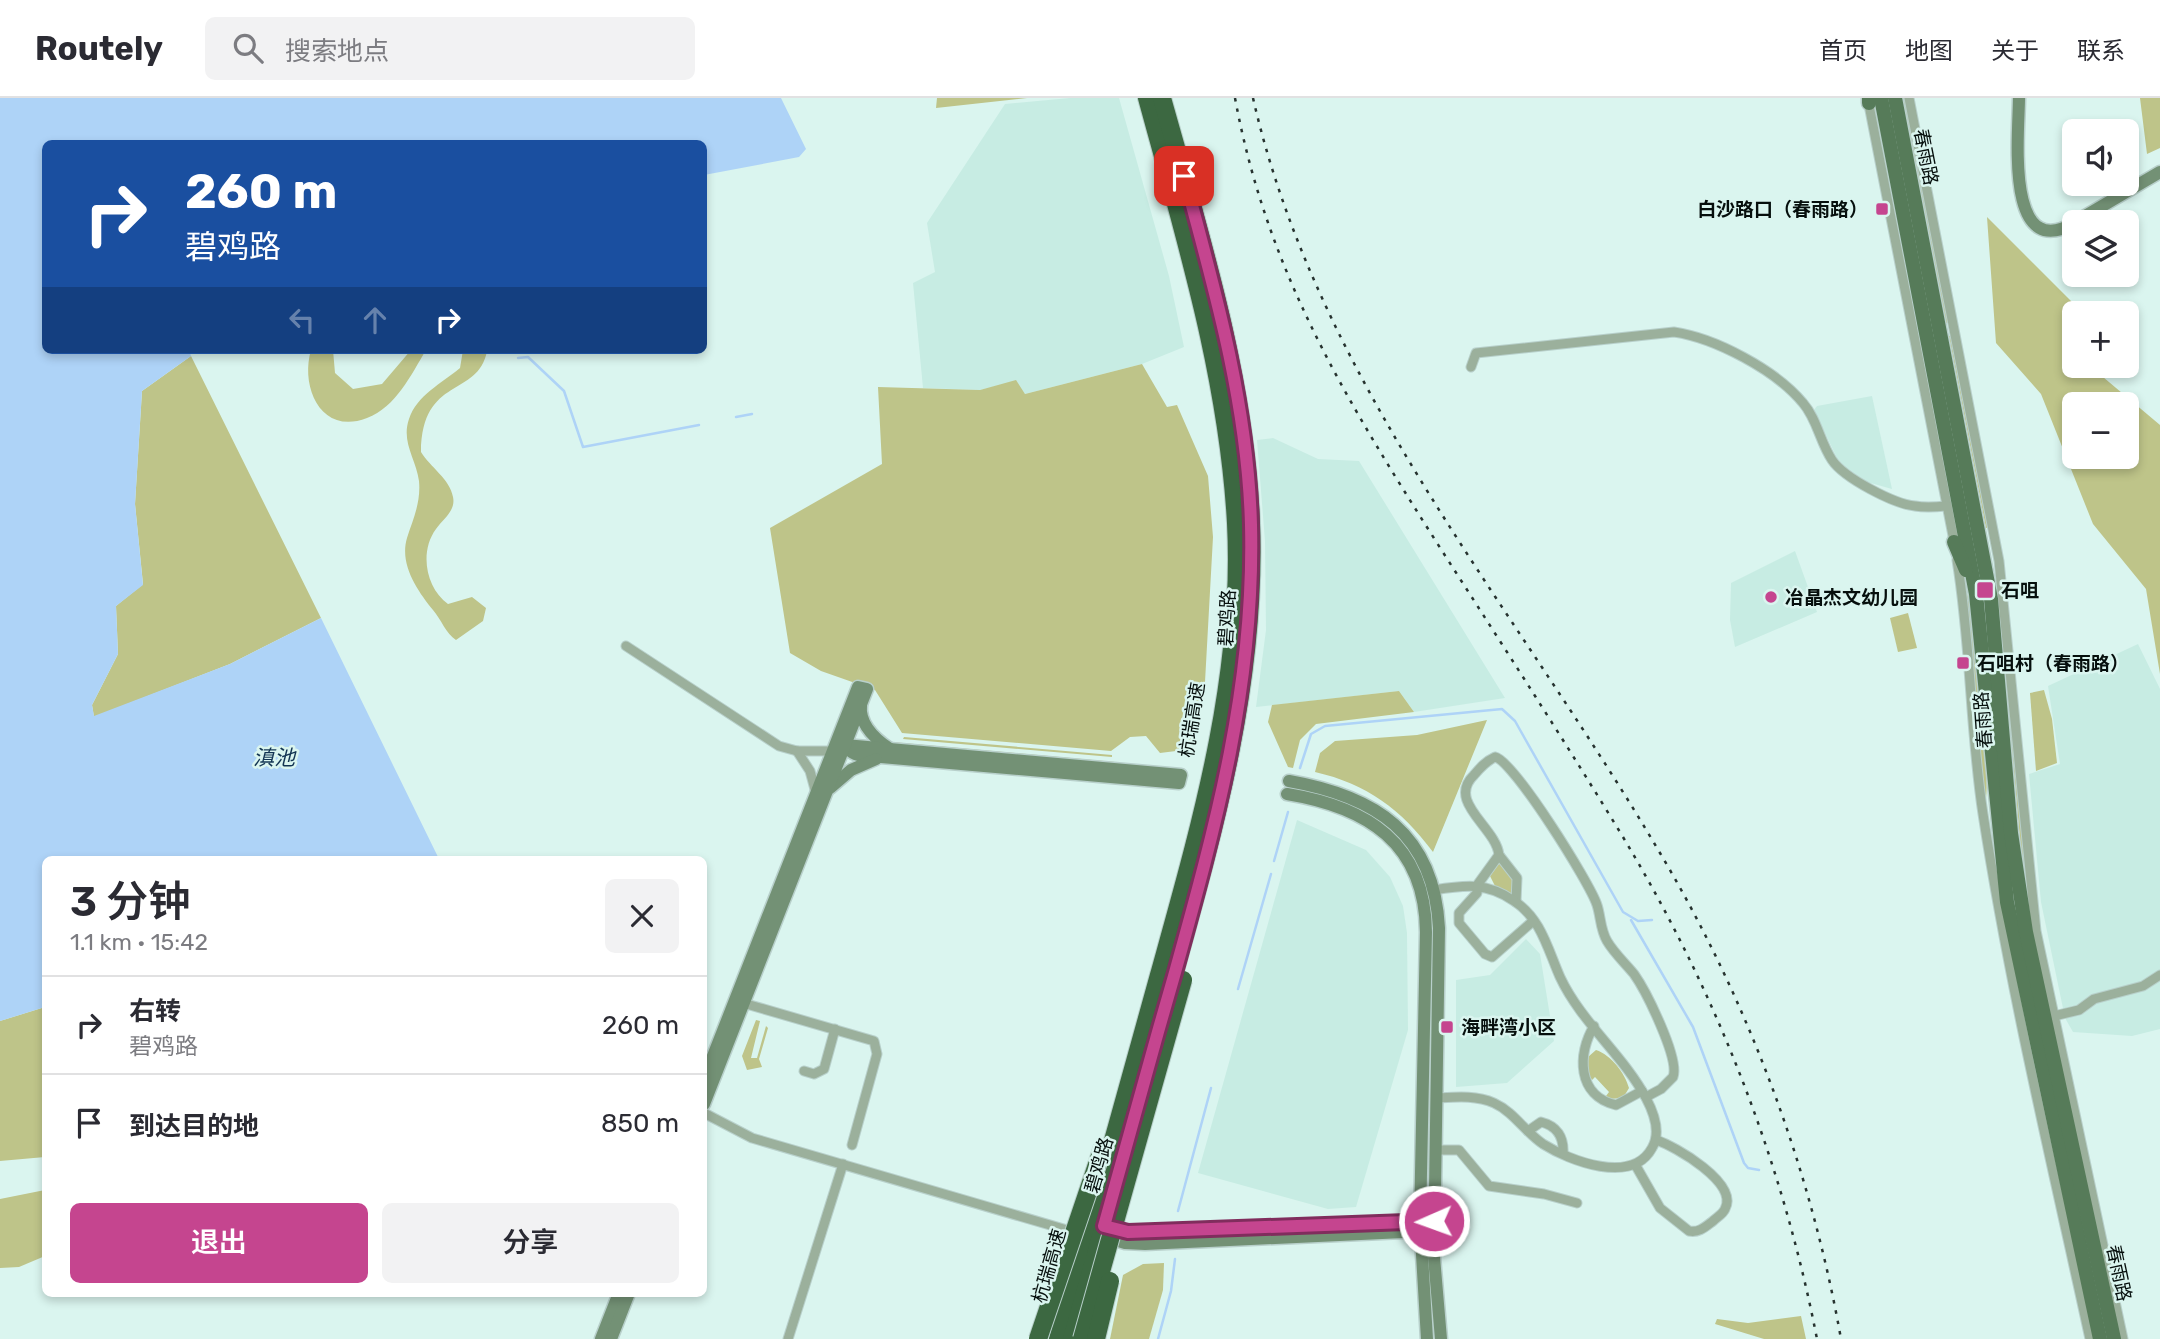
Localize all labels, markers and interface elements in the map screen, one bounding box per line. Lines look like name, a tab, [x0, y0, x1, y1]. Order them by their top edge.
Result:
search box	[205, 17, 695, 80]
text: Routely	[35, 29, 163, 68]
icon: search	[229, 29, 267, 67]
text: 搜索地点	[285, 36, 389, 67]
text: 首页	[1819, 37, 1867, 65]
text: 地图	[1905, 37, 1953, 65]
text: 关于	[1991, 37, 2039, 65]
text: 联系	[2077, 37, 2125, 65]
map controls	[2062, 119, 2139, 469]
button: sound	[2062, 119, 2139, 196]
street label: 春雨路	[1909, 127, 1943, 187]
pin	[1154, 146, 1214, 206]
icon: arrive	[1165, 157, 1203, 195]
text: 260 m	[185, 162, 337, 220]
icon: right	[70, 168, 161, 259]
place label: 白沙路口（春雨路）	[1697, 198, 1868, 221]
marker: 白沙路口（春雨路）	[1874, 201, 1890, 217]
button: layers	[2062, 210, 2139, 287]
text: 碧鸡路	[185, 228, 281, 266]
icon: left	[283, 301, 321, 339]
icon: ahead	[356, 301, 394, 339]
icon: right	[429, 301, 467, 339]
button: +	[2062, 301, 2139, 378]
button: −	[2062, 392, 2139, 469]
place label: 石咀	[2001, 579, 2039, 602]
marker: 石咀	[1975, 580, 1995, 600]
place label: 冶晶杰文幼儿园	[1785, 586, 1918, 609]
street label: 碧鸡路	[1214, 589, 1240, 647]
marker: 冶晶杰文幼儿园	[1763, 589, 1779, 605]
place label: 石咀村（春雨路）	[1977, 652, 2129, 675]
marker: 石咀村（春雨路）	[1955, 655, 1971, 671]
street label: 杭瑞高速	[1175, 681, 1209, 759]
street label: 春雨路	[1970, 691, 1996, 749]
water label: 滇池	[253, 745, 297, 770]
text: 3 分钟	[70, 877, 190, 927]
button: close	[605, 879, 679, 953]
text: 1.1 km · 15:42	[70, 928, 208, 956]
text: 右转	[129, 996, 181, 1027]
icon: right	[70, 1006, 108, 1044]
text: 260 m	[602, 1010, 679, 1041]
place label: 海畔湾小区	[1461, 1016, 1556, 1039]
marker: 海畔湾小区	[1439, 1019, 1455, 1035]
text: 碧鸡路	[129, 1032, 198, 1060]
icon: arrive	[70, 1104, 108, 1142]
text: 850 m	[601, 1108, 679, 1139]
text: 到达目的地	[129, 1111, 259, 1142]
street label: 碧鸡路	[1080, 1134, 1118, 1196]
position arrow	[1397, 1184, 1471, 1258]
button: 退出	[70, 1203, 368, 1283]
button: 分享	[382, 1203, 679, 1283]
street label: 杭瑞高速	[1027, 1226, 1071, 1306]
street label: 春雨路	[2102, 1243, 2136, 1303]

